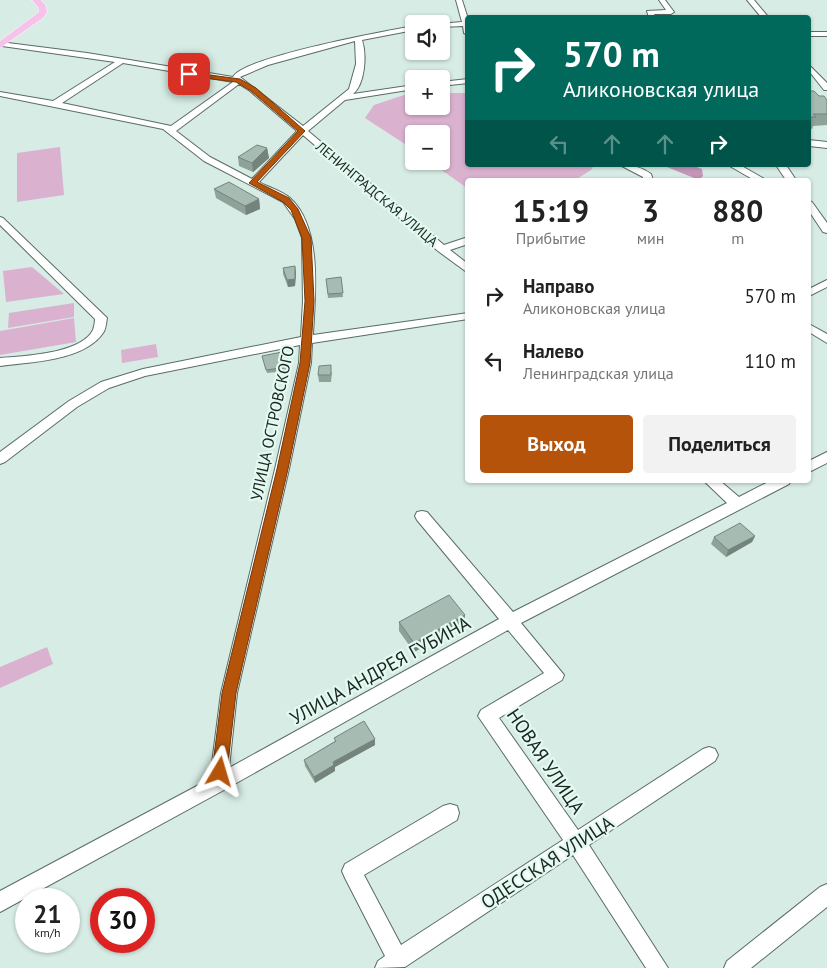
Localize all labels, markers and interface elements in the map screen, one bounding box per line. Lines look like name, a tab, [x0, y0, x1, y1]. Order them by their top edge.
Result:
map controls	[405, 15, 450, 170]
button: sound	[405, 15, 450, 60]
text: 570 m	[563, 31, 660, 77]
icon: right	[480, 35, 545, 100]
pin	[168, 53, 210, 95]
icon: arrive	[175, 60, 203, 88]
button: +	[405, 70, 450, 115]
text: Аликоновская улица	[563, 75, 759, 103]
button: −	[405, 125, 450, 170]
icon: left	[545, 130, 573, 158]
icon: ahead	[598, 130, 626, 158]
icon: ahead	[651, 130, 679, 158]
icon: right	[704, 130, 732, 158]
street label: ЛЕНИНГРАДСКАЯ УЛИЦА	[311, 137, 443, 251]
text: 15:19	[513, 191, 589, 230]
text: 3	[642, 191, 659, 230]
text: 880	[712, 191, 763, 230]
text: Прибытие	[516, 228, 586, 248]
text: мин	[637, 228, 664, 248]
text: m	[731, 228, 744, 248]
text: Направо	[523, 274, 594, 298]
icon: right	[480, 282, 508, 310]
text: 570 m	[744, 284, 796, 308]
text: Аликоновская улица	[523, 298, 666, 318]
text: Налево	[523, 339, 584, 363]
street label: УЛИЦА ОСТРОВСКОГО	[246, 344, 298, 502]
icon: left	[480, 347, 508, 375]
text: 110 m	[744, 349, 796, 373]
text: Ленинградская улица	[523, 363, 674, 383]
button: Выход	[480, 415, 633, 473]
button: Поделиться	[643, 415, 796, 473]
street label: УЛИЦА АНДРЕЯ ГУБИНА	[286, 610, 474, 730]
street label: НОВАЯ УЛИЦА	[502, 704, 590, 818]
position arrow	[193, 745, 245, 797]
street label: ОДЕССКАЯ УЛИЦА	[476, 810, 618, 914]
speed limit sign: 30	[90, 888, 155, 953]
text: 21	[33, 898, 62, 930]
text: km/h	[34, 925, 61, 940]

